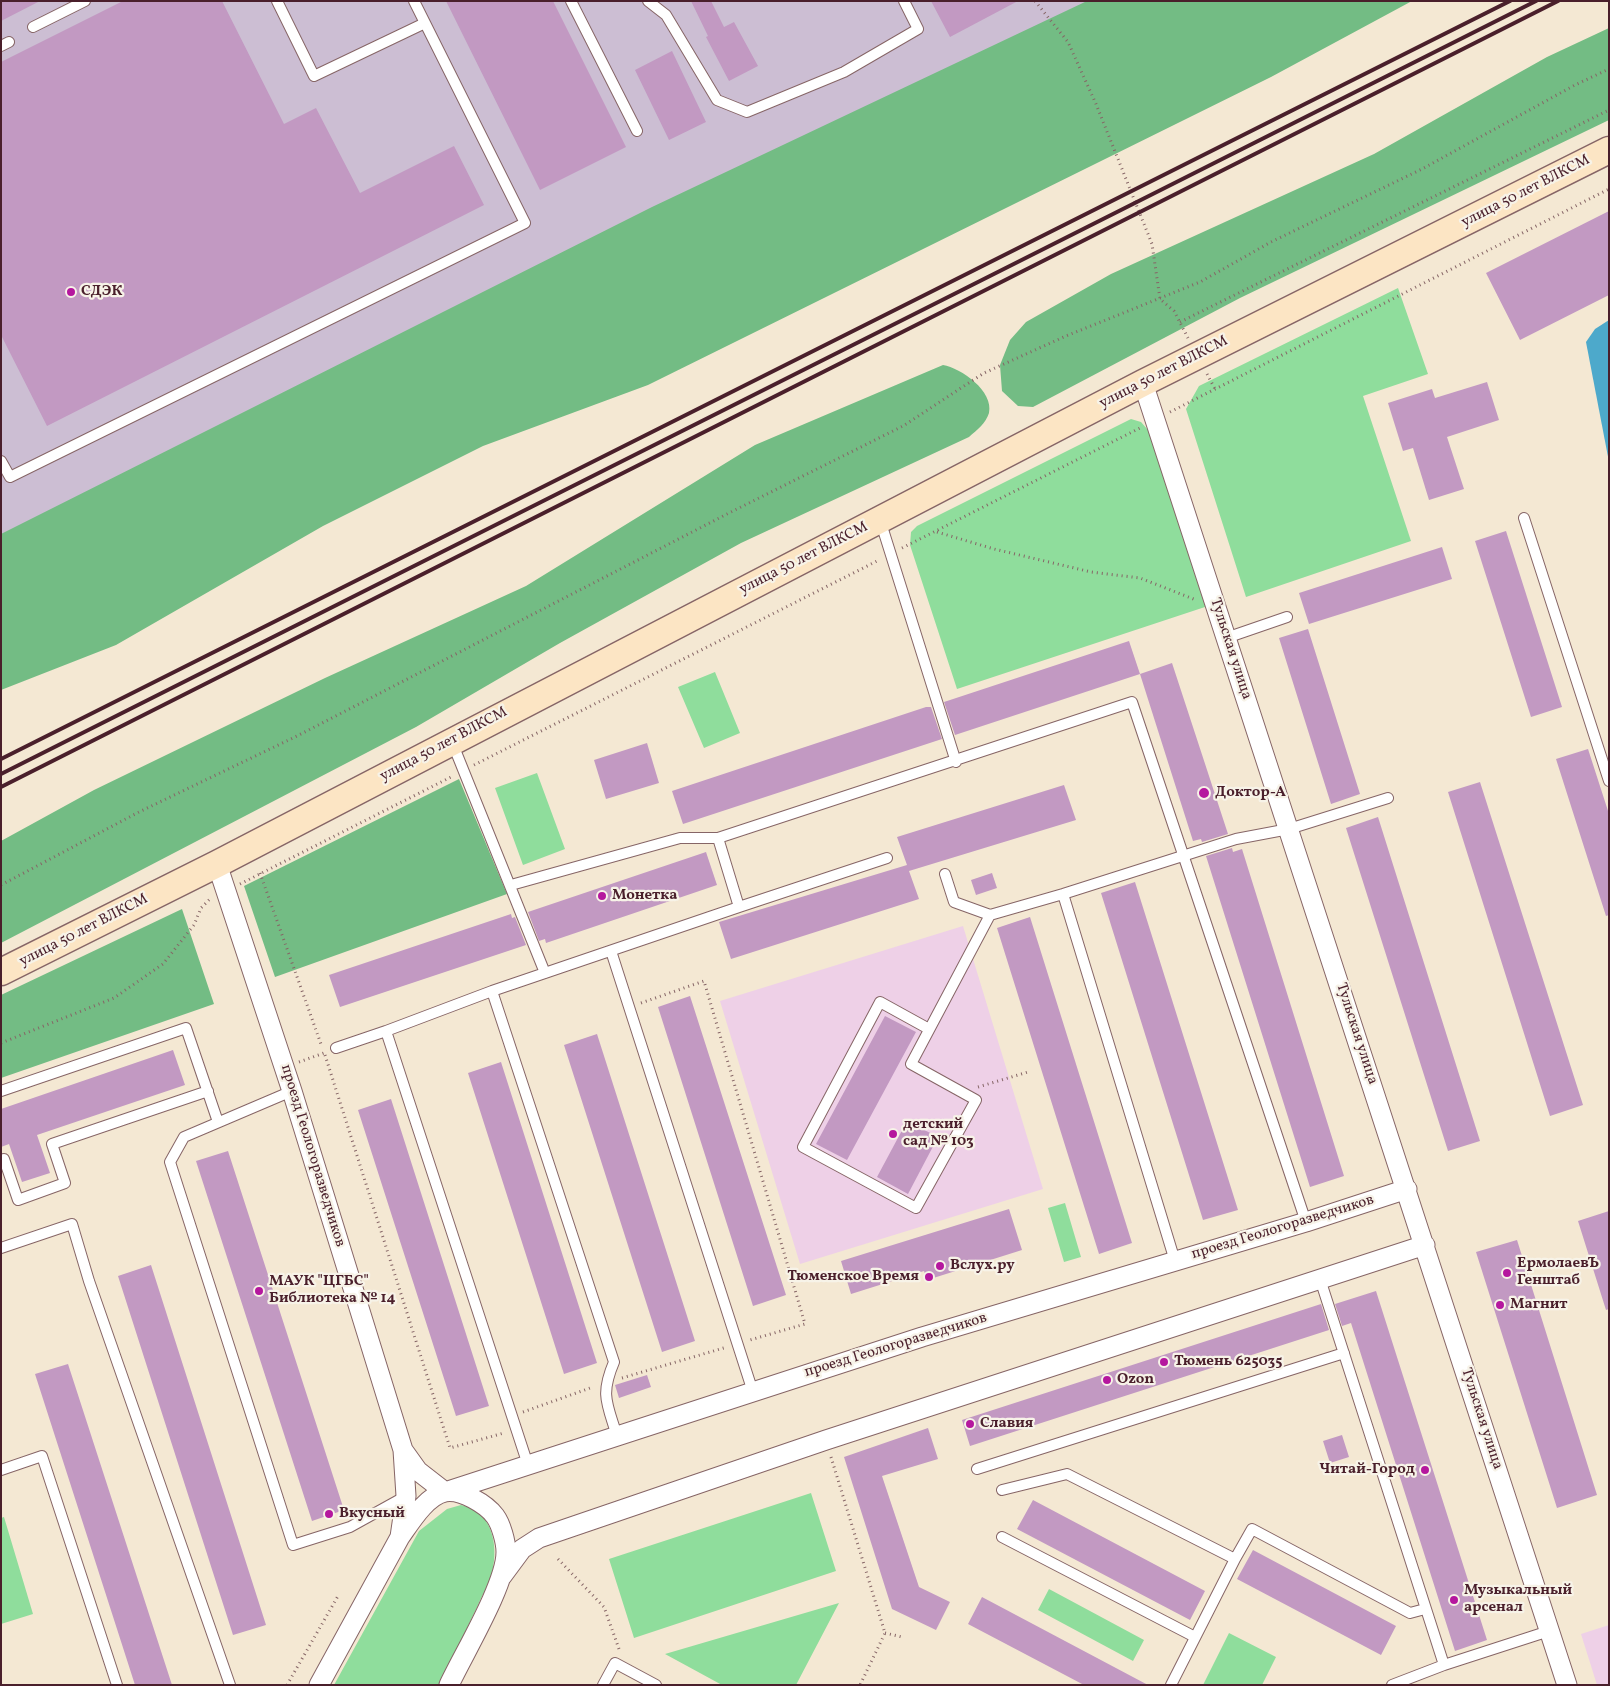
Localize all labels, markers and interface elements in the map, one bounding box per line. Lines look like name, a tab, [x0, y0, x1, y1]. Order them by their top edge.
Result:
street label: улица 50 лет ВЛКСМ	[1459, 152, 1593, 232]
place label: СДЭК	[81, 283, 122, 301]
marker: СДЭК	[65, 286, 77, 298]
street label: улица 50 лет ВЛКСМ	[1097, 333, 1231, 413]
street label: улица 50 лет ВЛКСМ	[737, 519, 871, 599]
street label: Тульская улица	[1205, 596, 1255, 702]
street label: улица 50 лет ВЛКСМ	[377, 704, 511, 786]
place label: Доктор-А	[1215, 784, 1286, 802]
marker: Доктор-А	[1197, 786, 1211, 800]
place label: Монетка	[612, 887, 677, 905]
marker: Монетка	[596, 890, 608, 902]
street label: улица 50 лет ВЛКСМ	[17, 891, 151, 971]
street label: Тульская улица	[1331, 981, 1381, 1087]
street label: проезд Геологоразведчиков	[276, 1063, 348, 1249]
place label: детский сад № 103	[903, 1116, 974, 1151]
marker: детский сад № 103	[887, 1128, 899, 1140]
street label: проезд Геологоразведчиков	[1190, 1192, 1376, 1264]
place label: ЕрмолаевЪ Генштаб	[1517, 1255, 1599, 1290]
place label: Вслух.ру	[950, 1257, 1015, 1275]
marker: Вслух.ру	[934, 1260, 946, 1272]
marker: ЕрмолаевЪ Генштаб	[1501, 1267, 1513, 1279]
place label: Тюменское Время	[787, 1268, 919, 1286]
marker: Тюменское Время	[923, 1271, 935, 1283]
place label: МАУК "ЦГБС" Библиотека № 14	[269, 1273, 396, 1308]
marker: МАУК "ЦГБС" Библиотека № 14	[253, 1285, 265, 1297]
place label: Магнит	[1510, 1296, 1567, 1314]
marker: Магнит	[1494, 1299, 1506, 1311]
street label: проезд Геологоразведчиков	[803, 1310, 989, 1382]
place label: Тюмень 625035	[1174, 1353, 1282, 1371]
marker: Тюмень 625035	[1158, 1356, 1170, 1368]
street label: Тульская улица	[1456, 1366, 1506, 1472]
place label: Ozon	[1117, 1371, 1154, 1389]
marker: Ozon	[1101, 1374, 1113, 1386]
place label: Славия	[980, 1415, 1033, 1433]
marker: Славия	[964, 1418, 976, 1430]
place label: Читай-Город	[1319, 1461, 1415, 1479]
marker: Читай-Город	[1419, 1464, 1431, 1476]
place label: Вкусный	[339, 1505, 405, 1523]
marker: Вкусный	[323, 1508, 335, 1520]
place label: Музыкальный арсенал	[1464, 1582, 1572, 1617]
marker: Музыкальный арсенал	[1448, 1594, 1460, 1606]

